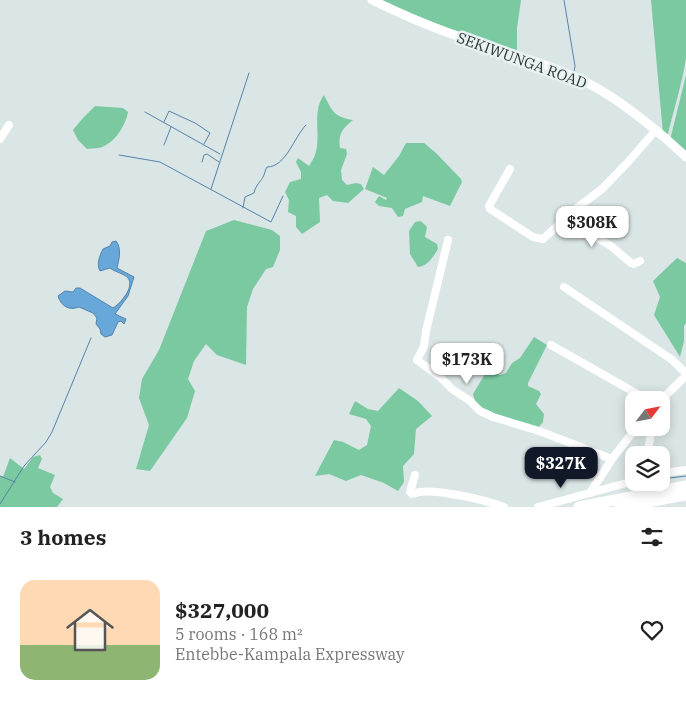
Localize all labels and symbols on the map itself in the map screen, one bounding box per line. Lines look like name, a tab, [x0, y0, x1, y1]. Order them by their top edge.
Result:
street label: SEKIWUNGA ROAD	[454, 28, 590, 92]
pin: $308K	[557, 206, 627, 248]
pin: $173K	[432, 342, 502, 385]
north arrow	[625, 391, 670, 436]
pin: $327K	[526, 446, 596, 489]

